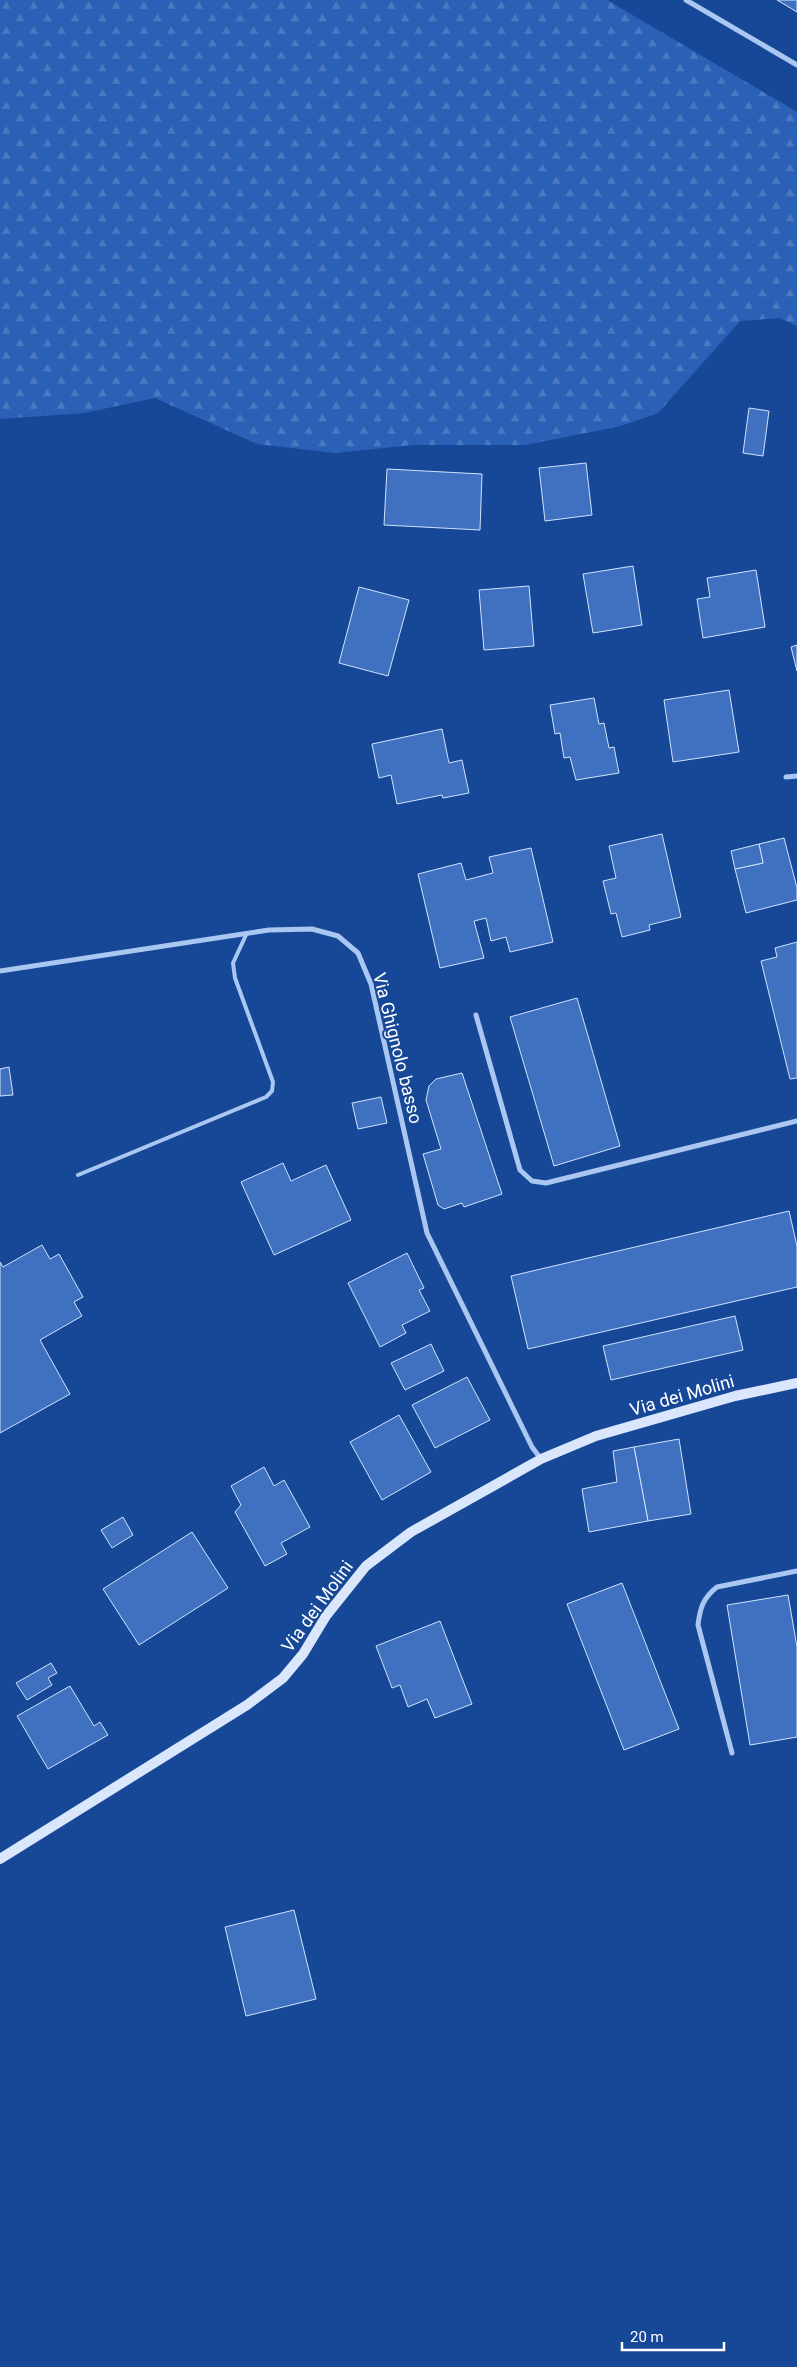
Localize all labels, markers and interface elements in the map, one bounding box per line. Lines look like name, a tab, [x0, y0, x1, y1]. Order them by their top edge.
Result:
street label: Via Ghignolo basso	[369, 970, 427, 1126]
street label: Via dei Molini	[627, 1370, 737, 1420]
street label: Via dei Molini	[277, 1556, 357, 1656]
scale bar	[622, 2320, 724, 2352]
text: 20 m	[630, 2328, 664, 2346]

